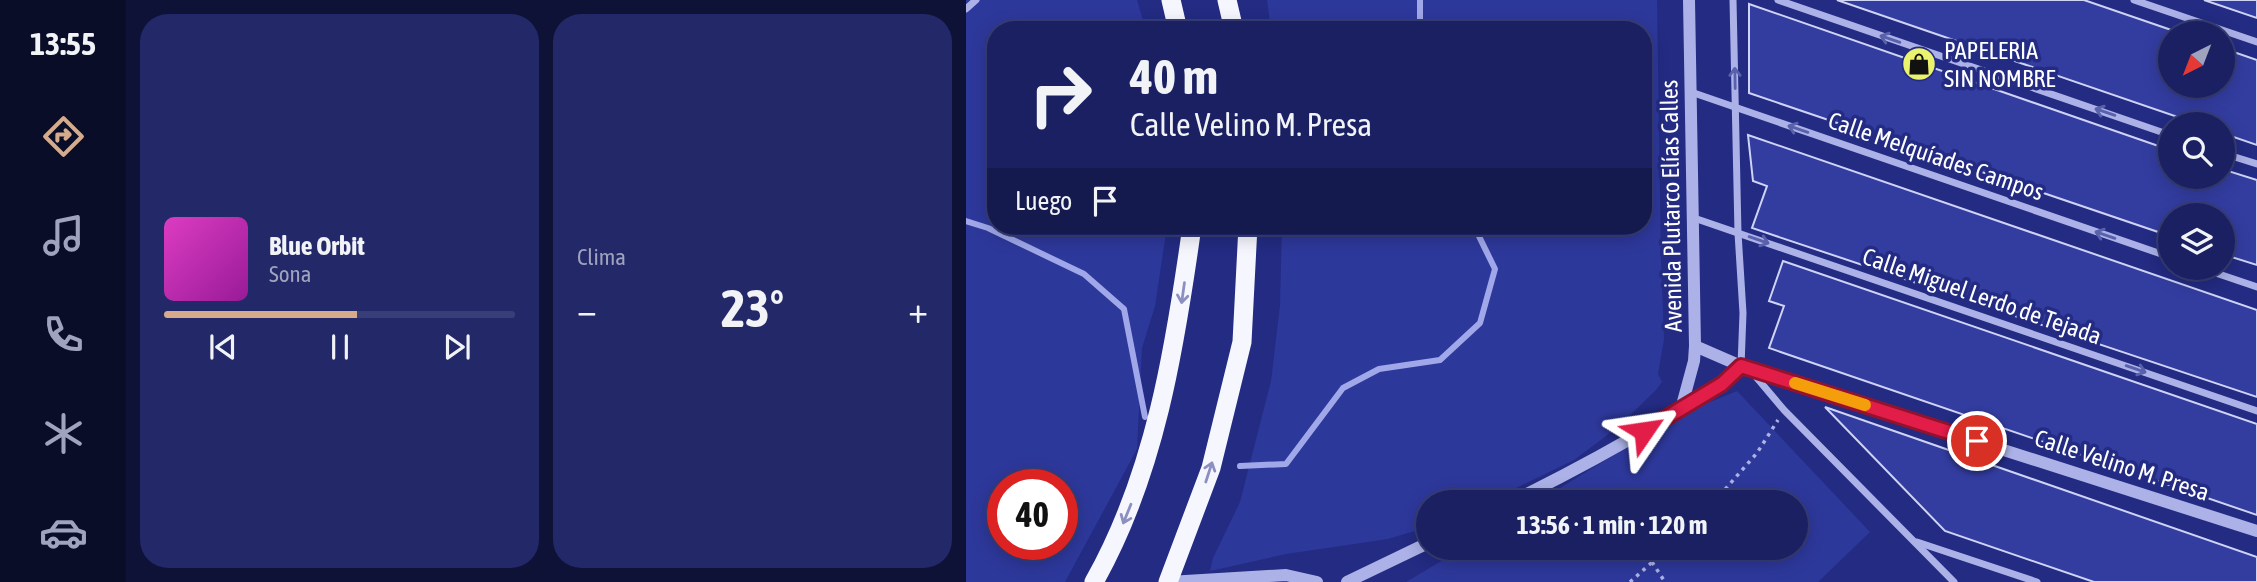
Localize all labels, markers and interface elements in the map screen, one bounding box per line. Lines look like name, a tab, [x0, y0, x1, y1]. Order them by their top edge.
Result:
north arrow	[2158, 21, 2235, 98]
map controls	[2158, 21, 2235, 280]
text: 13:55	[30, 25, 96, 62]
one-way arrow	[1880, 32, 1902, 44]
place label: PAPELERIA SIN NOMBRE	[1944, 37, 2056, 92]
shop icon: PAPELERIA SIN NOMBRE	[1900, 45, 1938, 83]
text: 40 m	[1130, 48, 1218, 104]
icon: right	[1015, 49, 1106, 140]
one-way arrow	[1728, 66, 1742, 89]
street label: Avenida Plutarco Elías Calles	[1655, 80, 1687, 332]
one-way arrow	[2095, 105, 2117, 117]
text: Calle Velino M. Presa	[1130, 106, 1372, 143]
street label: Calle Melquíades Campos	[1825, 106, 2047, 206]
icon: directions	[39, 112, 88, 161]
button: search	[2158, 112, 2235, 189]
one-way arrow	[1787, 122, 1809, 134]
icon: arrive	[1086, 182, 1124, 220]
text: Luego	[1015, 186, 1072, 216]
button: layers	[2158, 203, 2235, 280]
icon: music	[39, 211, 88, 260]
one-way arrow	[2095, 228, 2117, 240]
text: Blue Orbit	[269, 231, 365, 261]
one-way arrow	[1748, 234, 1770, 247]
street label: Calle Miguel Lerdo de Tejada	[1859, 242, 2105, 350]
text: Clima	[577, 244, 626, 270]
text: Sona	[269, 261, 311, 287]
text: 23°	[721, 278, 784, 338]
one-way arrow	[1176, 281, 1189, 304]
text: −	[577, 288, 597, 331]
text: +	[908, 288, 928, 331]
icon: phone	[39, 310, 88, 359]
icon: previous	[204, 328, 242, 366]
icon: pause	[321, 328, 359, 366]
icon: next	[438, 328, 476, 366]
one-way arrow	[2125, 364, 2147, 377]
position arrow	[1607, 394, 1681, 468]
icon: climate	[39, 409, 88, 458]
pin	[1947, 411, 2007, 471]
icon: arrive	[1958, 422, 1996, 460]
street label: Calle Velino M. Presa	[2031, 424, 2213, 506]
one-way arrow	[1204, 461, 1217, 483]
speed limit sign: 40	[987, 469, 1078, 560]
one-way arrow	[1120, 502, 1133, 524]
icon: car	[39, 508, 88, 557]
text: 13:56 · 1 min · 120 m	[1517, 510, 1707, 540]

